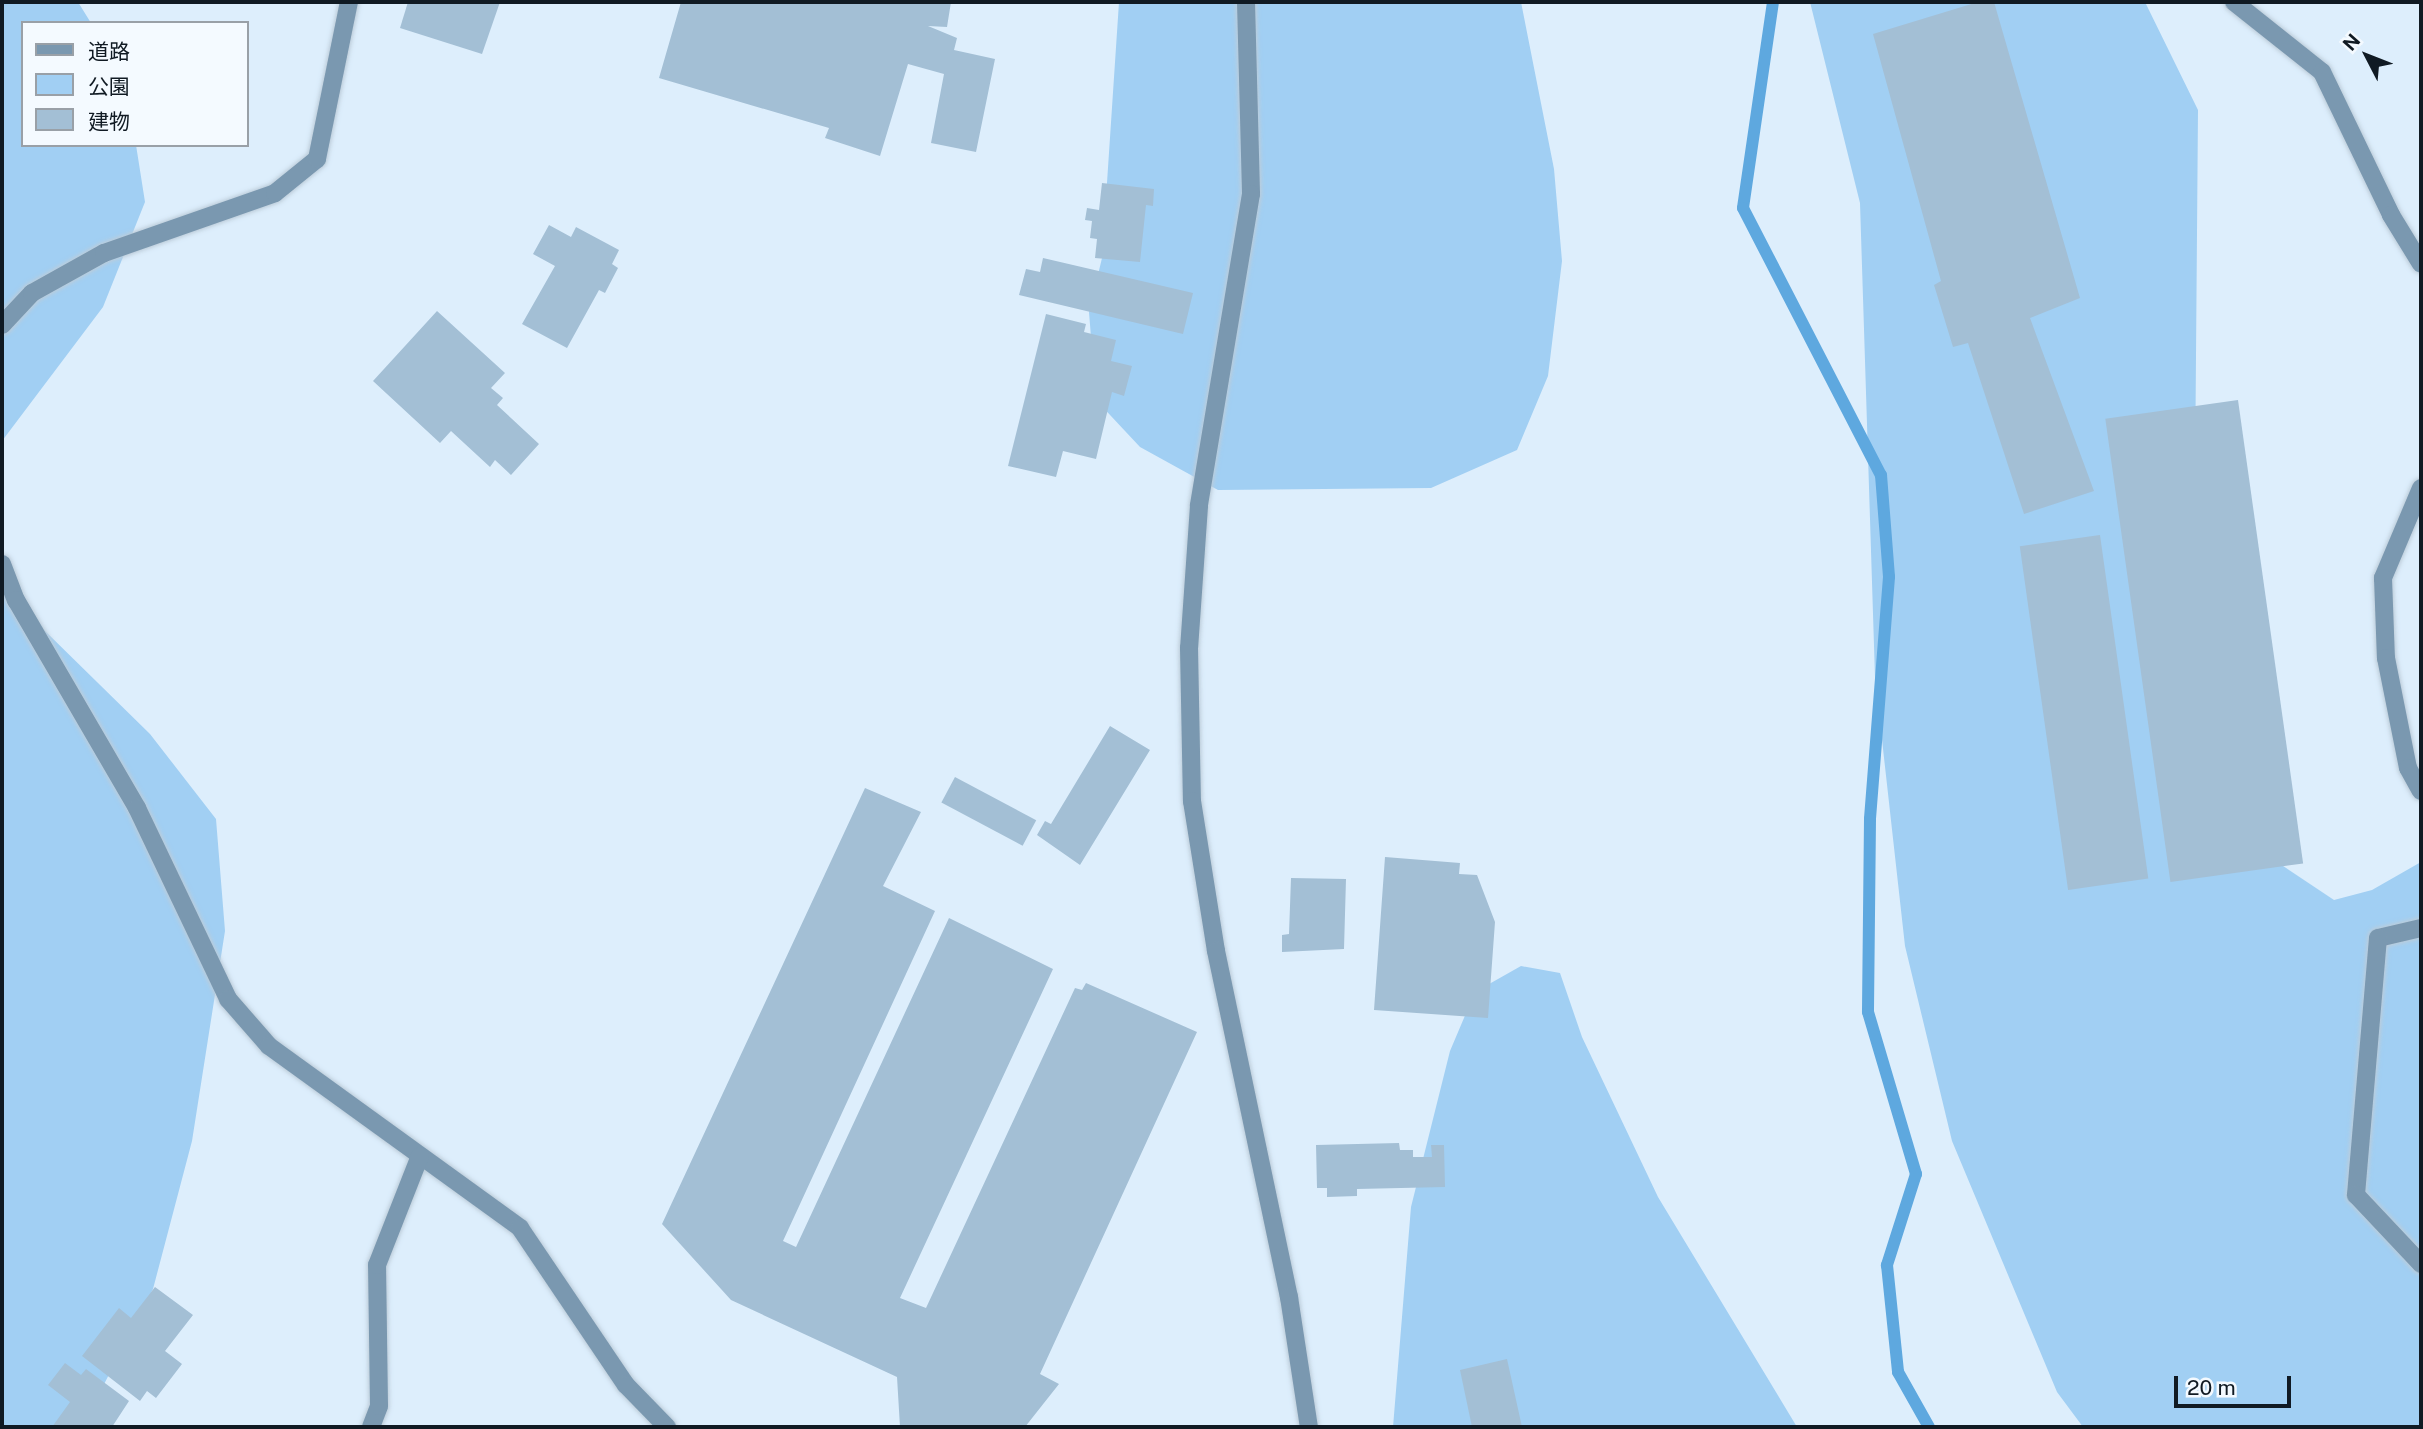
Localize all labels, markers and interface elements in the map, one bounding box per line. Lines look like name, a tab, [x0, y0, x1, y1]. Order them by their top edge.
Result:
legend	[21, 21, 248, 147]
north arrow	[2332, 21, 2402, 91]
text: N	[2338, 29, 2365, 55]
text: 道路	[88, 39, 130, 64]
text: 公園	[88, 74, 130, 99]
text: 建物	[88, 109, 130, 134]
scale bar	[2178, 1362, 2295, 1406]
text: 20 m	[2187, 1375, 2236, 1400]

